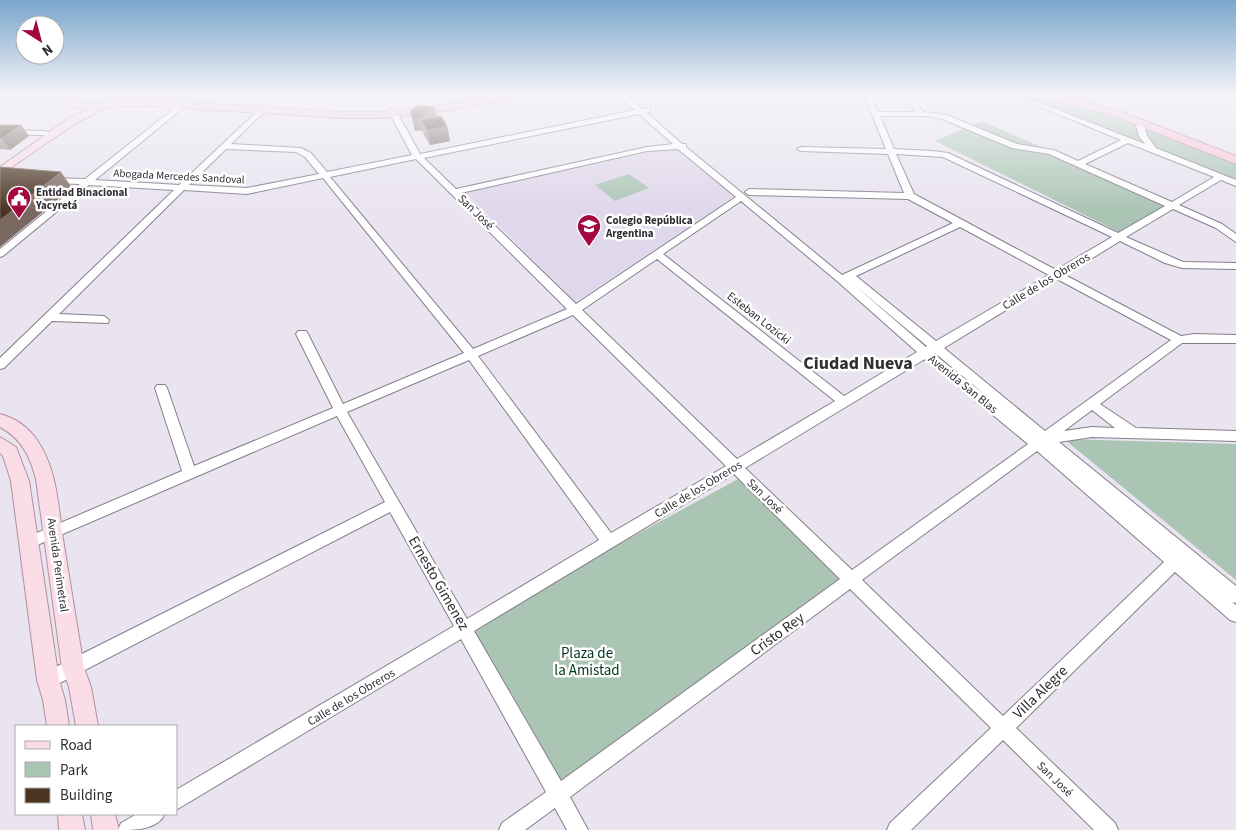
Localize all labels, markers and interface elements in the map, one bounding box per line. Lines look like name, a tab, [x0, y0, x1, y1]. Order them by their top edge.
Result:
north arrow	[15, 15, 65, 65]
text: N	[37, 39, 57, 61]
street label: Abogada Mercedes Sandoval	[113, 166, 245, 187]
public building icon: Entidad Binacional Yacyretá	[6, 185, 32, 219]
place label: Entidad Binacional Yacyretá	[35, 185, 128, 213]
street label: San José	[454, 191, 498, 234]
school or university icon: Colegio República Argentina	[576, 213, 602, 247]
place label: Colegio República Argentina	[605, 213, 693, 241]
street label: Calle de los Obreros	[999, 249, 1093, 314]
street label: Esteban Lozicki	[723, 288, 794, 349]
district label: Ciudad Nueva	[803, 351, 913, 376]
street label: Avenida San Blas	[924, 351, 1001, 418]
street label: Calle de los Obreros	[651, 457, 745, 522]
street label: San José	[743, 475, 787, 518]
street label: Avenida Perimetral	[42, 517, 73, 613]
street label: Ernesto Gimenez	[403, 532, 474, 634]
street label: Cristo Rey	[746, 608, 809, 661]
park label: Plaza de la Amistad	[554, 643, 620, 681]
street label: Villa Alegre	[1008, 661, 1072, 724]
street label: Calle de los Obreros	[304, 665, 398, 730]
legend	[15, 725, 178, 815]
text: Road	[60, 735, 92, 756]
street label: San José	[1033, 758, 1077, 801]
text: Park	[60, 760, 89, 781]
text: Building	[60, 785, 113, 806]

